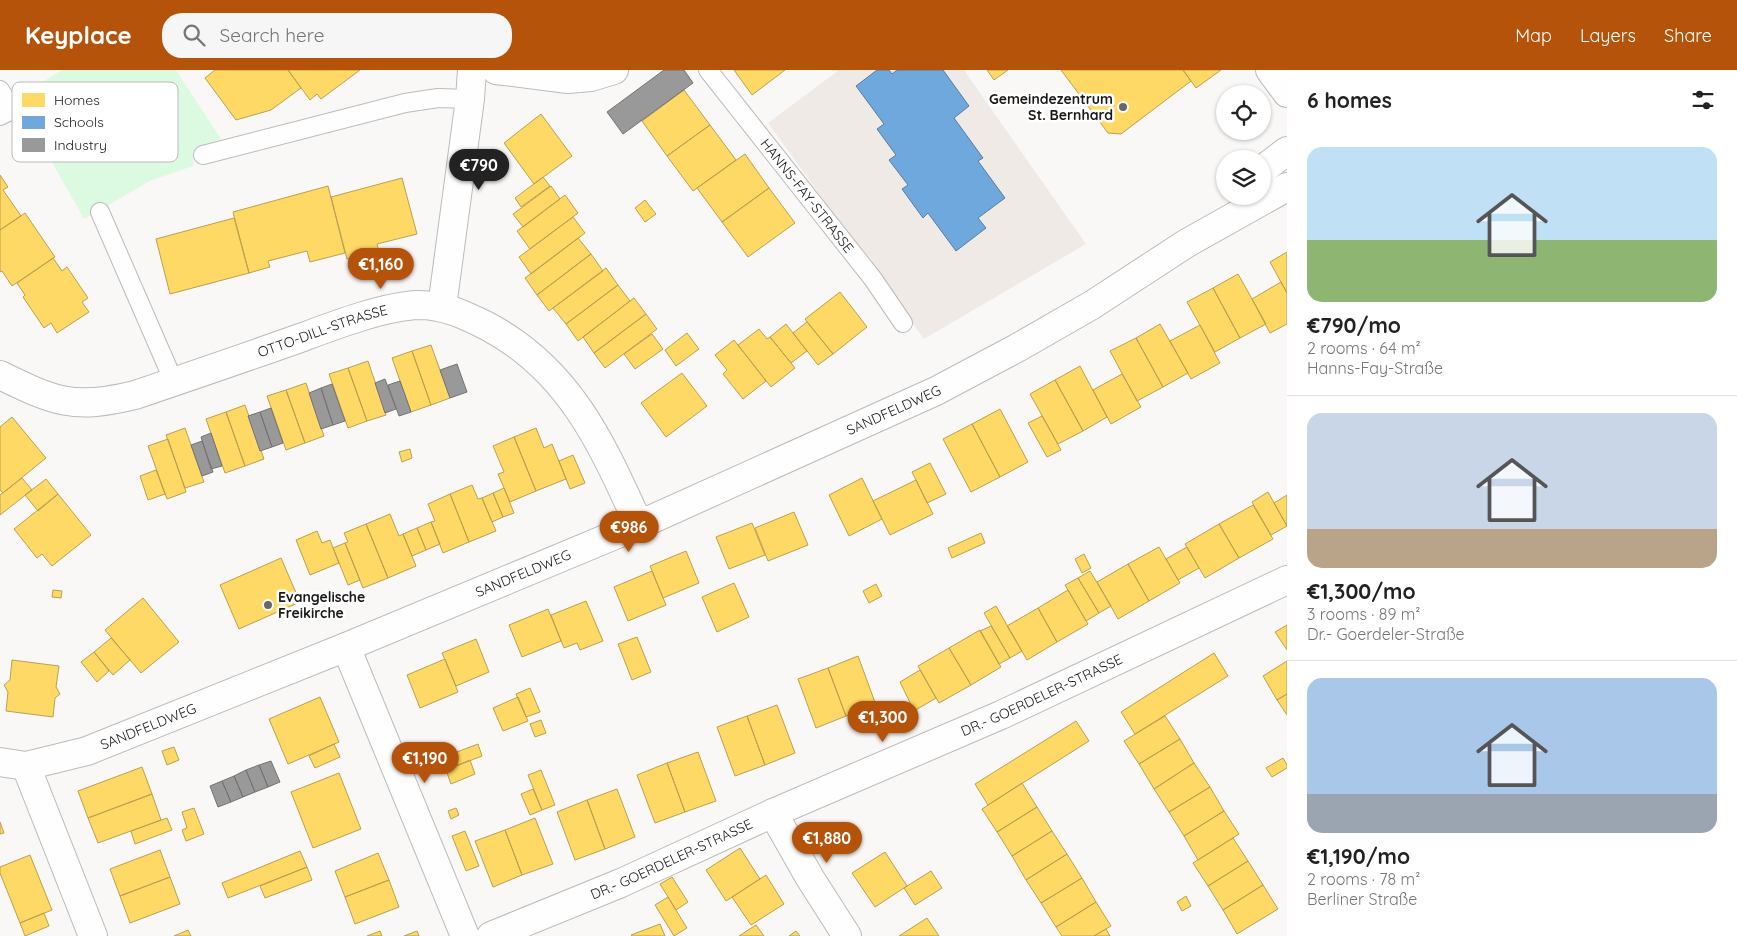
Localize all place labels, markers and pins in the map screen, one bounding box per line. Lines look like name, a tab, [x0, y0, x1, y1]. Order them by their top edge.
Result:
place label: Gemeindezentrum St. Bernhard	[989, 90, 1113, 124]
marker: Gemeindezentrum St. Bernhard	[1117, 101, 1129, 113]
pin: €790	[449, 148, 509, 191]
pin: €1,160	[340, 248, 422, 290]
pin: €986	[599, 510, 659, 553]
place label: Evangelische Freikirche	[278, 588, 365, 622]
marker: Evangelische Freikirche	[262, 599, 274, 611]
pin: €1,300	[842, 700, 924, 743]
pin: €1,190	[384, 742, 466, 784]
pin: €1,880	[786, 822, 868, 864]

